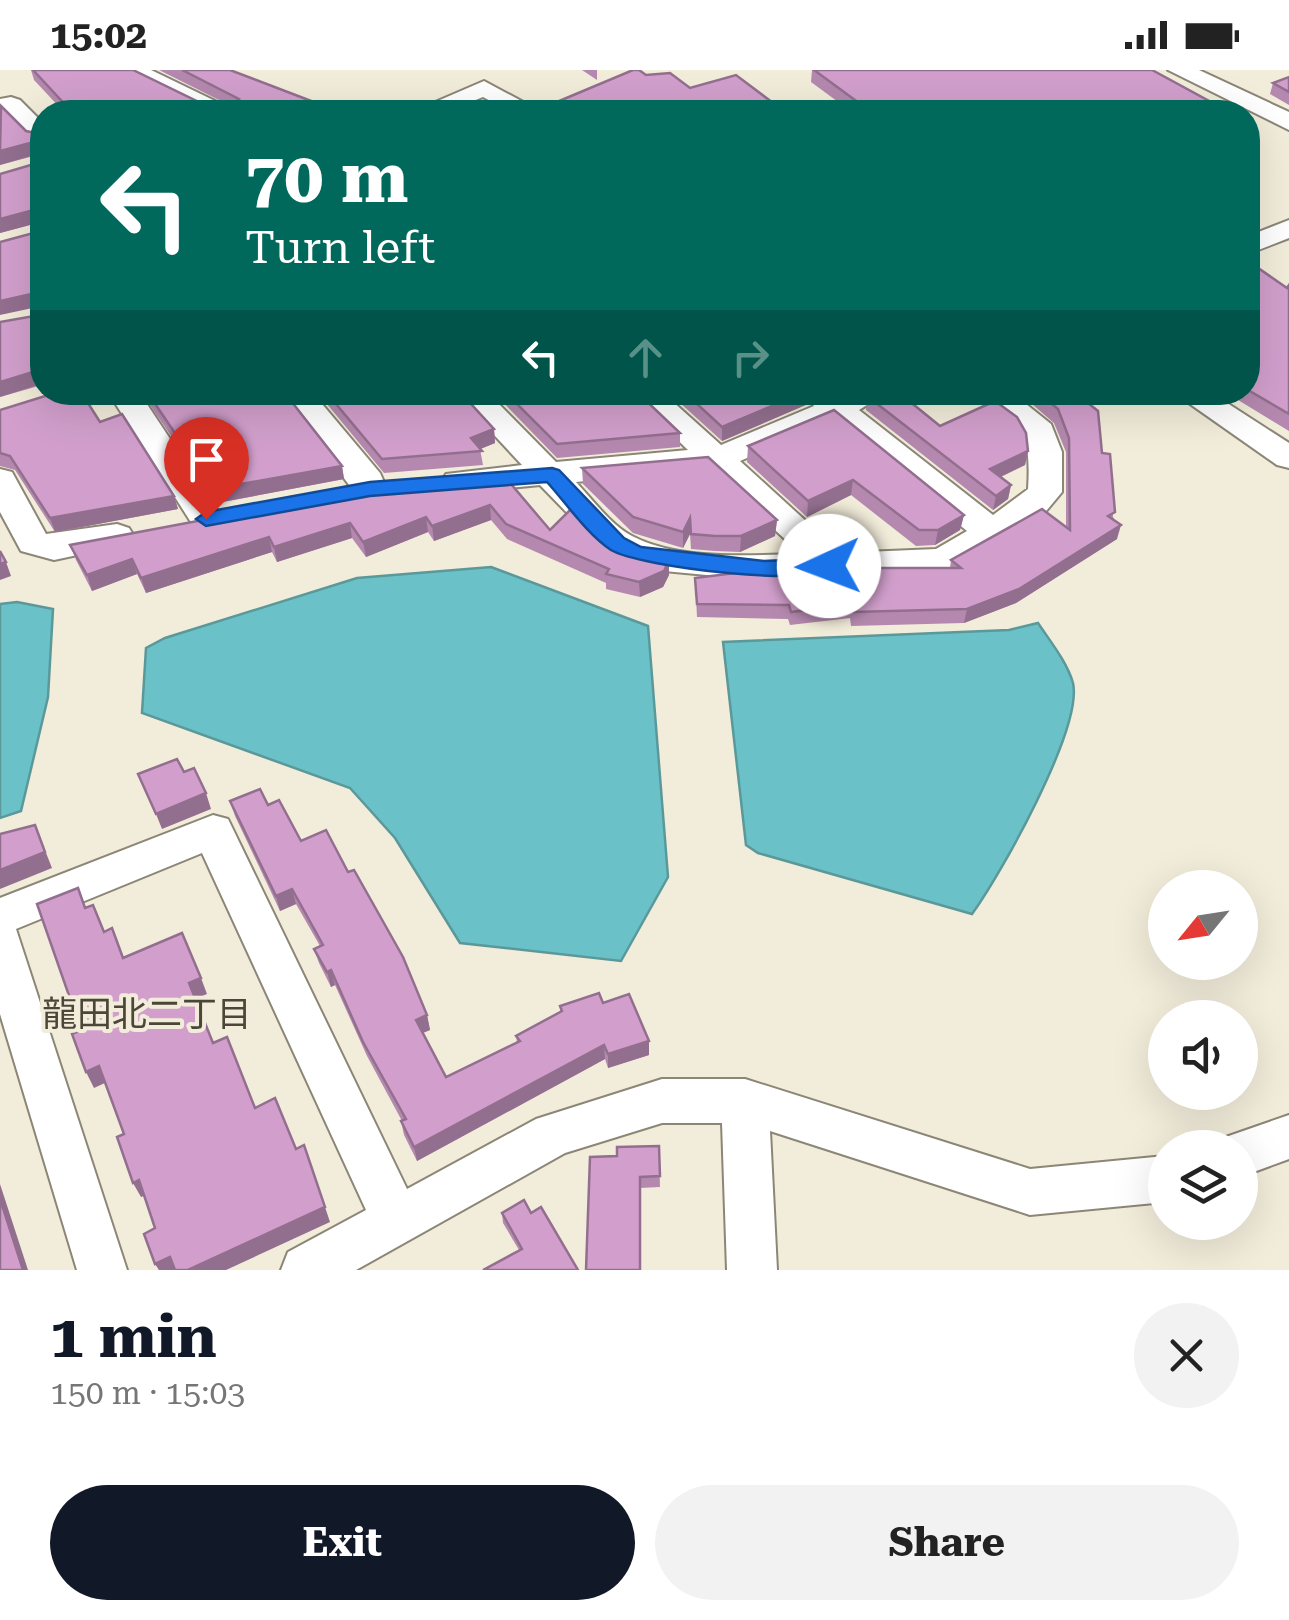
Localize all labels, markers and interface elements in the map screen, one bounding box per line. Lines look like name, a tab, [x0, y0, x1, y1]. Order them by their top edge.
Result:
text: 15:02	[50, 13, 147, 57]
text: 70 m	[245, 137, 409, 219]
icon: left	[80, 140, 210, 270]
text: Turn left	[245, 221, 435, 274]
icon: left	[513, 330, 568, 385]
icon: ahead	[618, 330, 673, 385]
icon: right	[723, 330, 778, 385]
pin	[164, 417, 249, 520]
icon: arrive	[179, 432, 234, 487]
position arrow	[777, 514, 881, 618]
north arrow	[1148, 870, 1258, 980]
map controls	[1148, 870, 1258, 1240]
district label: 龍田北二丁目	[42, 994, 252, 1035]
button: sound	[1148, 1000, 1258, 1110]
button: layers	[1148, 1130, 1258, 1240]
text: 1 min	[50, 1301, 217, 1372]
button: close	[1134, 1303, 1239, 1408]
text: 150 m · 15:03	[50, 1374, 245, 1412]
button: Exit	[50, 1485, 635, 1600]
button: Share	[655, 1485, 1239, 1600]

